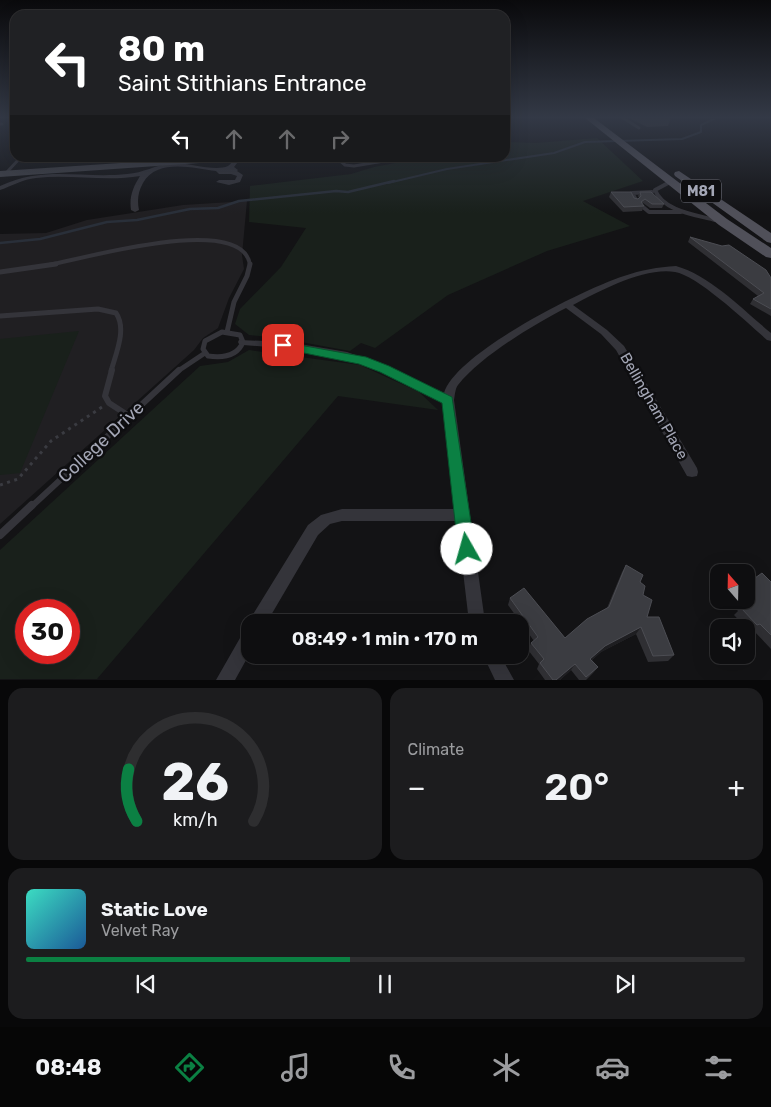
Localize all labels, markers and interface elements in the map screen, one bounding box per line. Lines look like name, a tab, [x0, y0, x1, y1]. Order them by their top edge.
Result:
text: 80 m	[118, 28, 205, 70]
icon: left	[35, 30, 100, 95]
text: Saint Stithians Entrance	[118, 70, 367, 97]
icon: left	[167, 125, 195, 153]
icon: ahead	[220, 125, 248, 153]
icon: ahead	[273, 125, 301, 153]
icon: right	[326, 125, 354, 153]
road number: M81	[681, 180, 721, 202]
pin	[262, 324, 304, 366]
icon: arrive	[269, 331, 297, 359]
street label: Bellingham Place	[616, 350, 692, 462]
street label: College Drive	[53, 397, 149, 487]
position arrow	[440, 522, 492, 574]
north arrow	[710, 564, 755, 609]
map controls	[710, 564, 755, 664]
speed limit sign: 30	[15, 599, 80, 664]
button: sound	[710, 619, 755, 664]
text: 08:49 · 1 min · 170 m	[292, 627, 478, 650]
text: Climate	[408, 740, 464, 759]
text: 26	[161, 751, 229, 813]
text: 20°	[544, 764, 609, 810]
text: −	[408, 771, 426, 804]
text: +	[728, 771, 745, 804]
text: km/h	[172, 809, 217, 830]
text: Static Love	[101, 898, 208, 921]
text: Velvet Ray	[101, 921, 179, 940]
icon: previous	[132, 970, 160, 998]
icon: pause	[371, 970, 399, 998]
icon: next	[611, 970, 639, 998]
icon: directions	[172, 1050, 207, 1085]
icon: music	[278, 1050, 313, 1085]
icon: phone	[384, 1050, 419, 1085]
icon: climate	[489, 1050, 524, 1085]
icon: car	[595, 1050, 630, 1085]
icon: filters	[701, 1050, 736, 1085]
text: 08:48	[35, 1054, 102, 1081]

